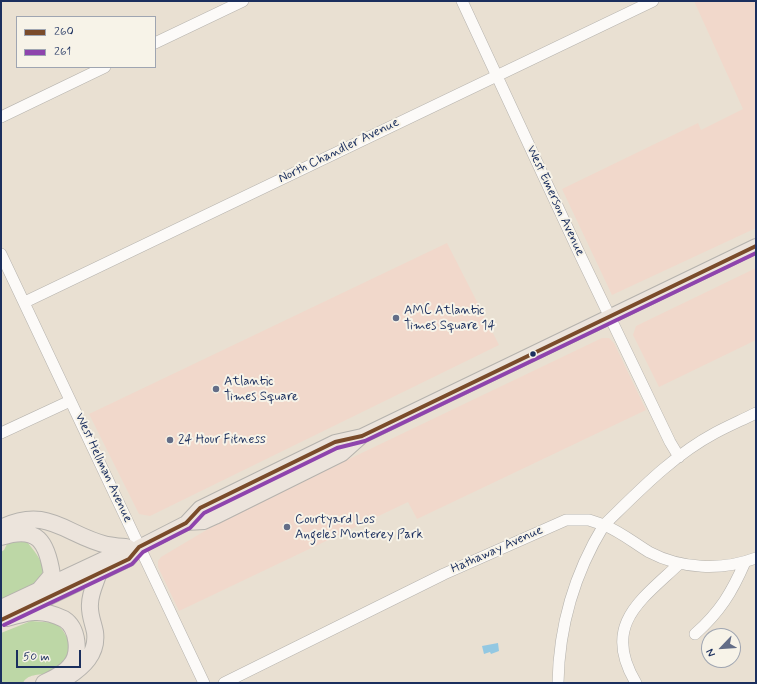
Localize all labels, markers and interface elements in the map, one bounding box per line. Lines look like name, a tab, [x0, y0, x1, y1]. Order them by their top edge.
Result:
legend	[16, 16, 156, 68]
text: 260	[54, 24, 74, 40]
text: 261	[54, 44, 71, 60]
street label: North Chandler Avenue	[276, 115, 402, 187]
street label: West Emerson Avenue	[523, 143, 587, 259]
place label: AMC Atlantic Times Square 14	[404, 303, 495, 334]
marker: AMC Atlantic Times Square 14	[391, 313, 401, 323]
unlabelled marker	[528, 349, 538, 359]
place label: Atlantic Times Square	[224, 374, 298, 405]
marker: Atlantic Times Square	[211, 384, 221, 394]
street label: West Hellman Avenue	[71, 411, 135, 525]
place label: 24 Hour Fitness	[178, 432, 266, 448]
marker: 24 Hour Fitness	[165, 435, 175, 445]
place label: Courtyard Los Angeles Monterey Park	[295, 512, 423, 543]
marker: Courtyard Los Angeles Monterey Park	[282, 522, 292, 532]
street label: Hathaway Avenue	[449, 523, 545, 577]
north arrow	[701, 628, 741, 668]
scale bar	[18, 642, 83, 668]
text: N	[703, 646, 719, 659]
text: 50 m	[23, 649, 50, 665]

